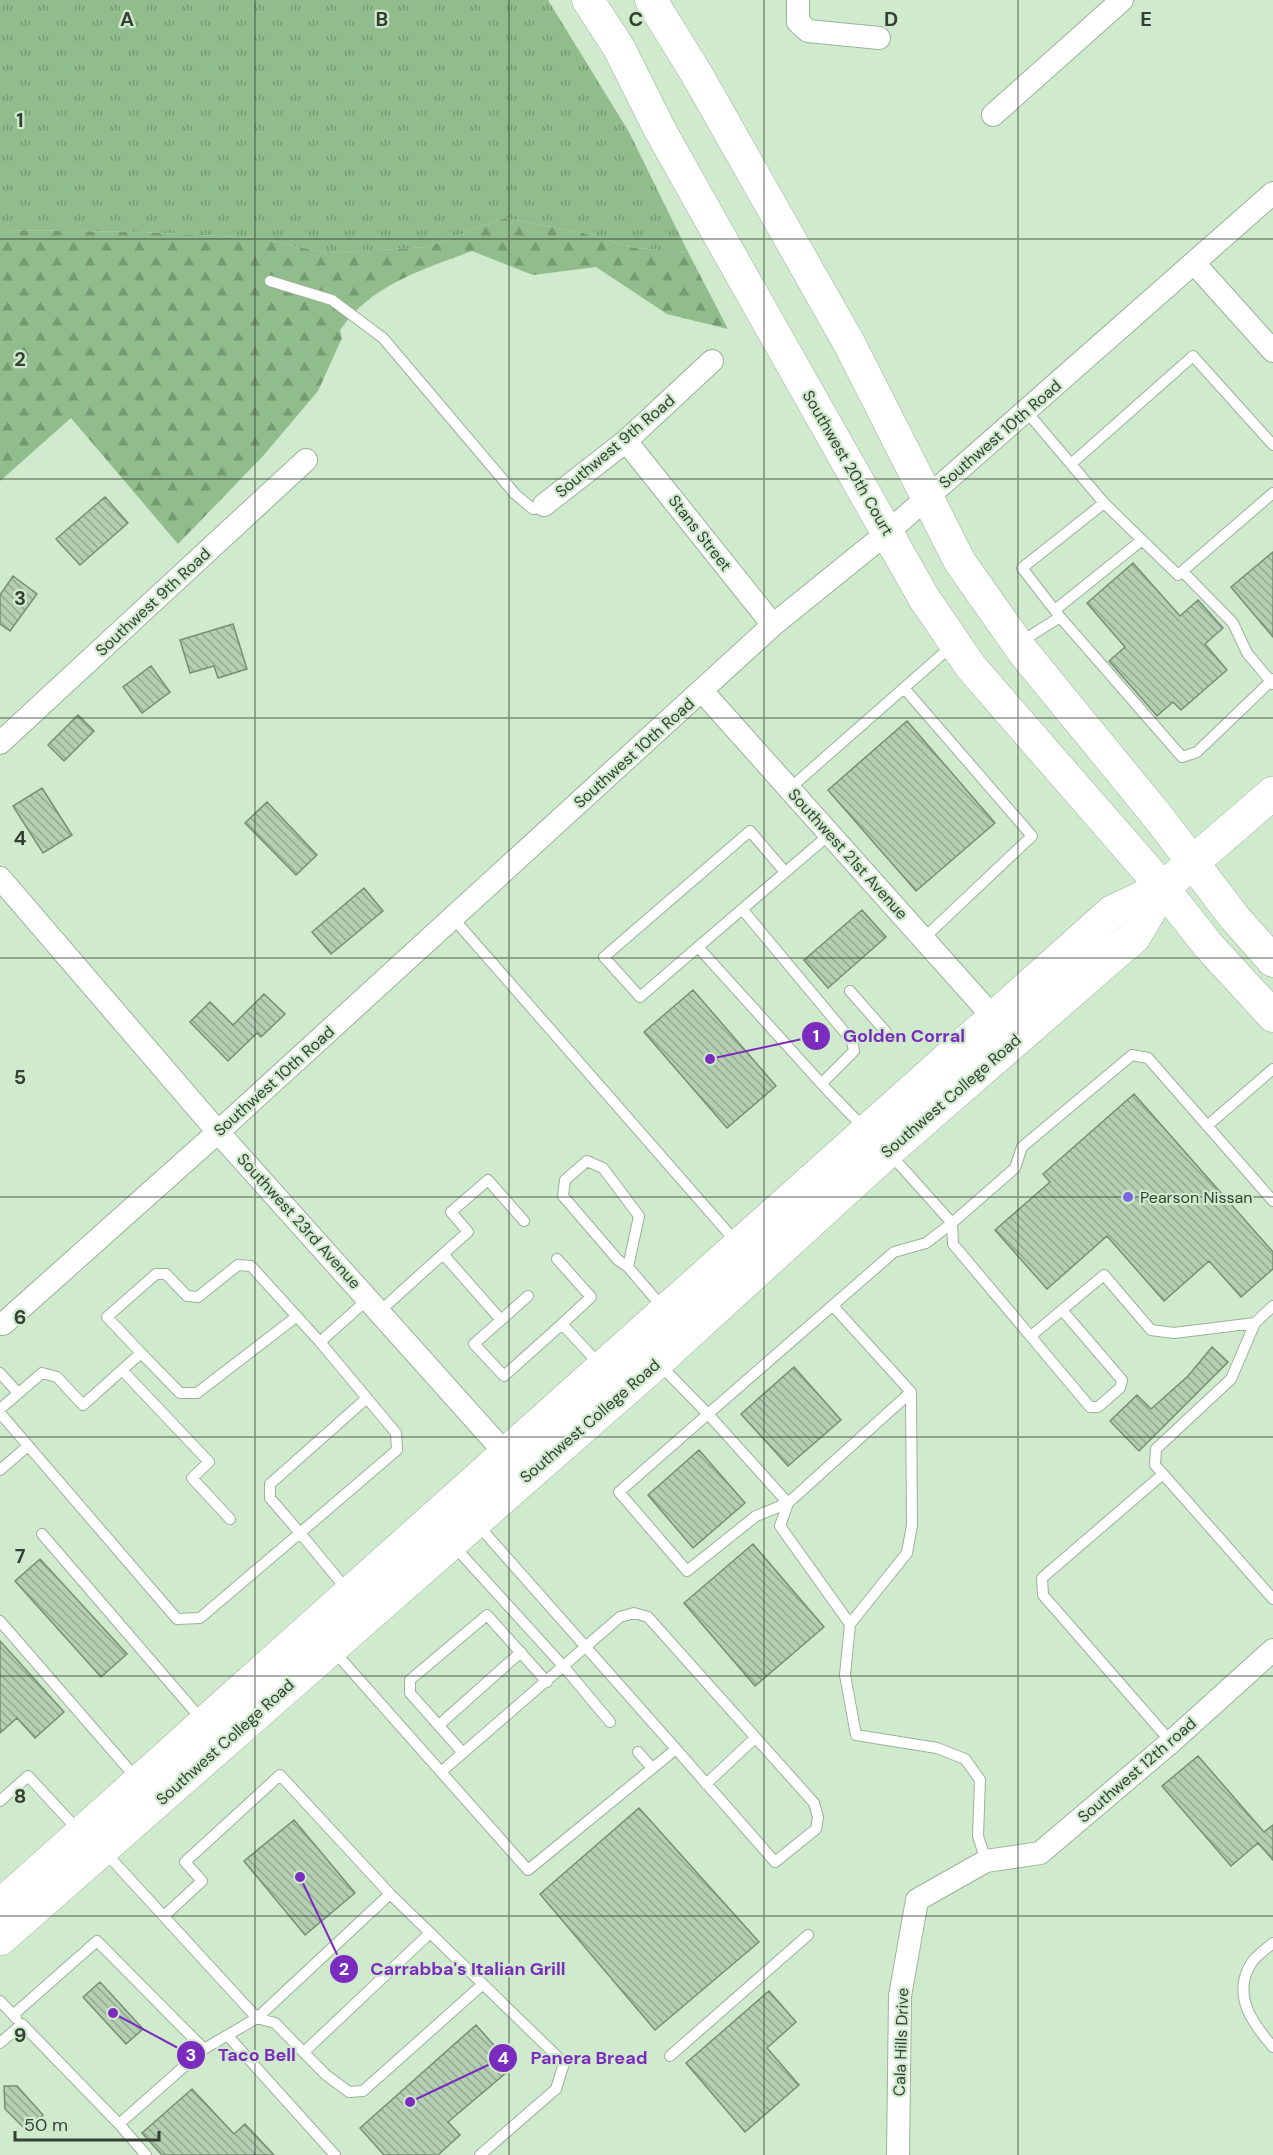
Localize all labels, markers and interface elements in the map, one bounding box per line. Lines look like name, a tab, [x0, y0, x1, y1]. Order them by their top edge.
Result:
text: A	[120, 6, 134, 32]
text: B	[376, 6, 388, 32]
text: C	[629, 6, 643, 32]
text: D	[884, 6, 898, 32]
text: E	[1140, 6, 1152, 32]
text: 1	[16, 107, 24, 133]
text: 2	[14, 346, 26, 372]
street label: Southwest 10th Road	[934, 375, 1066, 493]
street label: Southwest 20th Court	[798, 386, 898, 540]
street label: Southwest 9th Road	[551, 390, 679, 502]
street label: Stans Street	[664, 491, 736, 575]
street label: Southwest 9th Road	[91, 543, 215, 661]
text: 3	[14, 585, 26, 611]
street label: Southwest 10th Road	[569, 693, 699, 813]
street label: Southwest 21st Avenue	[784, 784, 912, 924]
text: 4	[14, 825, 27, 851]
callout: Golden Corral	[801, 1018, 977, 1054]
street label: Southwest 10th Road	[209, 1021, 339, 1141]
text: 1	[813, 1024, 819, 1048]
text: Golden Corral	[843, 1024, 965, 1048]
street label: Southwest College Road	[877, 1029, 1025, 1163]
text: 5	[14, 1064, 26, 1090]
street label: Southwest 23rd Avenue	[232, 1149, 366, 1293]
place label: Pearson Nissan	[1140, 1187, 1252, 1208]
marker: Pearson Nissan	[1121, 1190, 1135, 1204]
text: 6	[14, 1304, 26, 1330]
street label: Southwest College Road	[516, 1354, 664, 1488]
text: 7	[15, 1543, 26, 1569]
street label: Southwest College Road	[151, 1674, 299, 1810]
street label: Southwest 12th road	[1073, 1713, 1201, 1827]
text: 8	[14, 1783, 26, 1809]
callout: Carrabba's Italian Grill	[329, 1951, 578, 1987]
text: 2	[339, 1957, 349, 1981]
text: Carrabba's Italian Grill	[370, 1957, 566, 1981]
street label: Cala Hills Drive	[889, 1987, 913, 2097]
text: 9	[14, 2022, 26, 2048]
callout: Taco Bell	[176, 2037, 308, 2073]
callout: Panera Bread	[488, 2040, 659, 2076]
text: 3	[186, 2043, 196, 2067]
text: Taco Bell	[218, 2043, 296, 2067]
text: 4	[497, 2046, 509, 2070]
text: Panera Bread	[531, 2046, 647, 2070]
scale bar	[15, 2104, 159, 2142]
text: 50 m	[24, 2113, 68, 2137]

